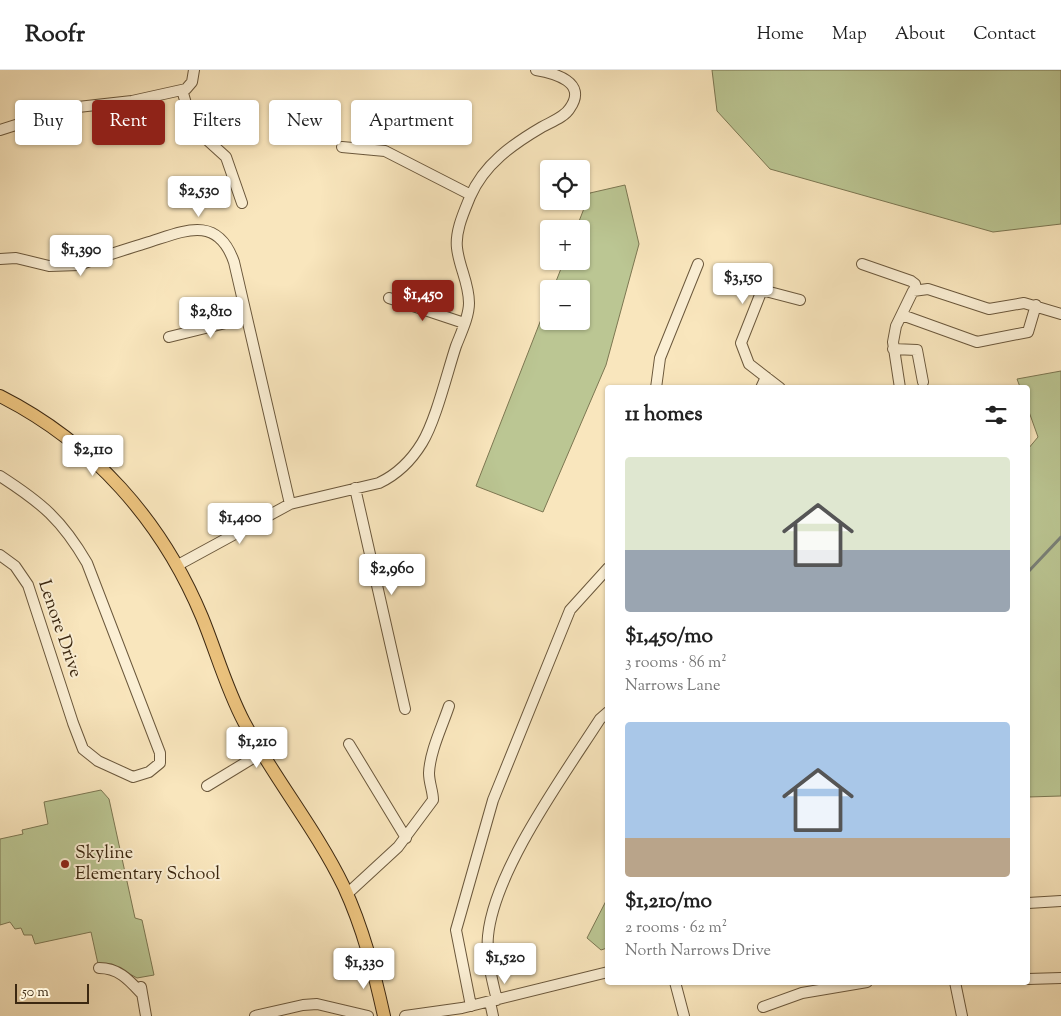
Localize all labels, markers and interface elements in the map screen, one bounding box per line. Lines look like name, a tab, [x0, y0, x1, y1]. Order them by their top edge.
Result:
text: Roofr	[25, 18, 85, 52]
text: Home	[757, 22, 804, 48]
text: Map	[832, 22, 867, 48]
text: About	[895, 22, 945, 48]
text: Contact	[973, 22, 1036, 48]
chip: Buy	[15, 100, 82, 145]
chip: Rent	[92, 100, 165, 145]
chip: Filters	[175, 100, 259, 145]
chip: New	[269, 100, 341, 145]
chip: Apartment	[351, 100, 472, 145]
map controls	[540, 160, 590, 330]
button: locate	[540, 160, 590, 210]
pin: $2,530	[158, 176, 240, 218]
text: $2,530	[179, 180, 219, 203]
button: +	[540, 220, 590, 270]
pin: $1,390	[40, 234, 122, 277]
text: $1,390	[61, 239, 101, 262]
pin: $3,150	[702, 262, 784, 305]
text: $3,150	[724, 267, 762, 290]
pin: $1,450	[382, 280, 464, 322]
button: −	[540, 280, 590, 330]
text: $1,450	[403, 284, 443, 307]
pin: $2,810	[170, 296, 252, 339]
text: $2,810	[190, 301, 232, 324]
text: 11 homes	[625, 400, 703, 430]
icon: filters	[982, 401, 1010, 429]
pin: $2,110	[52, 434, 134, 477]
text: $2,110	[73, 439, 113, 462]
icon: home	[773, 490, 863, 580]
pin: $1,400	[199, 502, 281, 545]
text: $1,400	[219, 507, 261, 530]
pin: $2,960	[351, 554, 433, 596]
text: $2,960	[370, 558, 414, 581]
street label: Lenore Drive	[30, 577, 88, 681]
text: $1,450/mo	[625, 622, 713, 652]
text: 3 rooms · 86 m²	[625, 652, 727, 675]
text: Narrows Lane	[625, 675, 721, 698]
pin: $1,210	[216, 726, 298, 769]
text: $1,210	[237, 731, 277, 754]
icon: home	[773, 755, 863, 845]
place label: Skyline Elementary School	[75, 841, 220, 888]
marker: Skyline Elementary School	[59, 858, 71, 870]
text: $1,210/mo	[625, 887, 712, 917]
text: 2 rooms · 62 m²	[625, 917, 727, 940]
text: North Narrows Drive	[625, 940, 771, 963]
pin: $1,520	[464, 942, 546, 985]
text: $1,520	[485, 947, 525, 970]
pin: $1,330	[323, 948, 405, 990]
text: $1,330	[344, 952, 384, 975]
scale bar	[15, 981, 89, 1004]
text: 50 m	[22, 983, 49, 1003]

